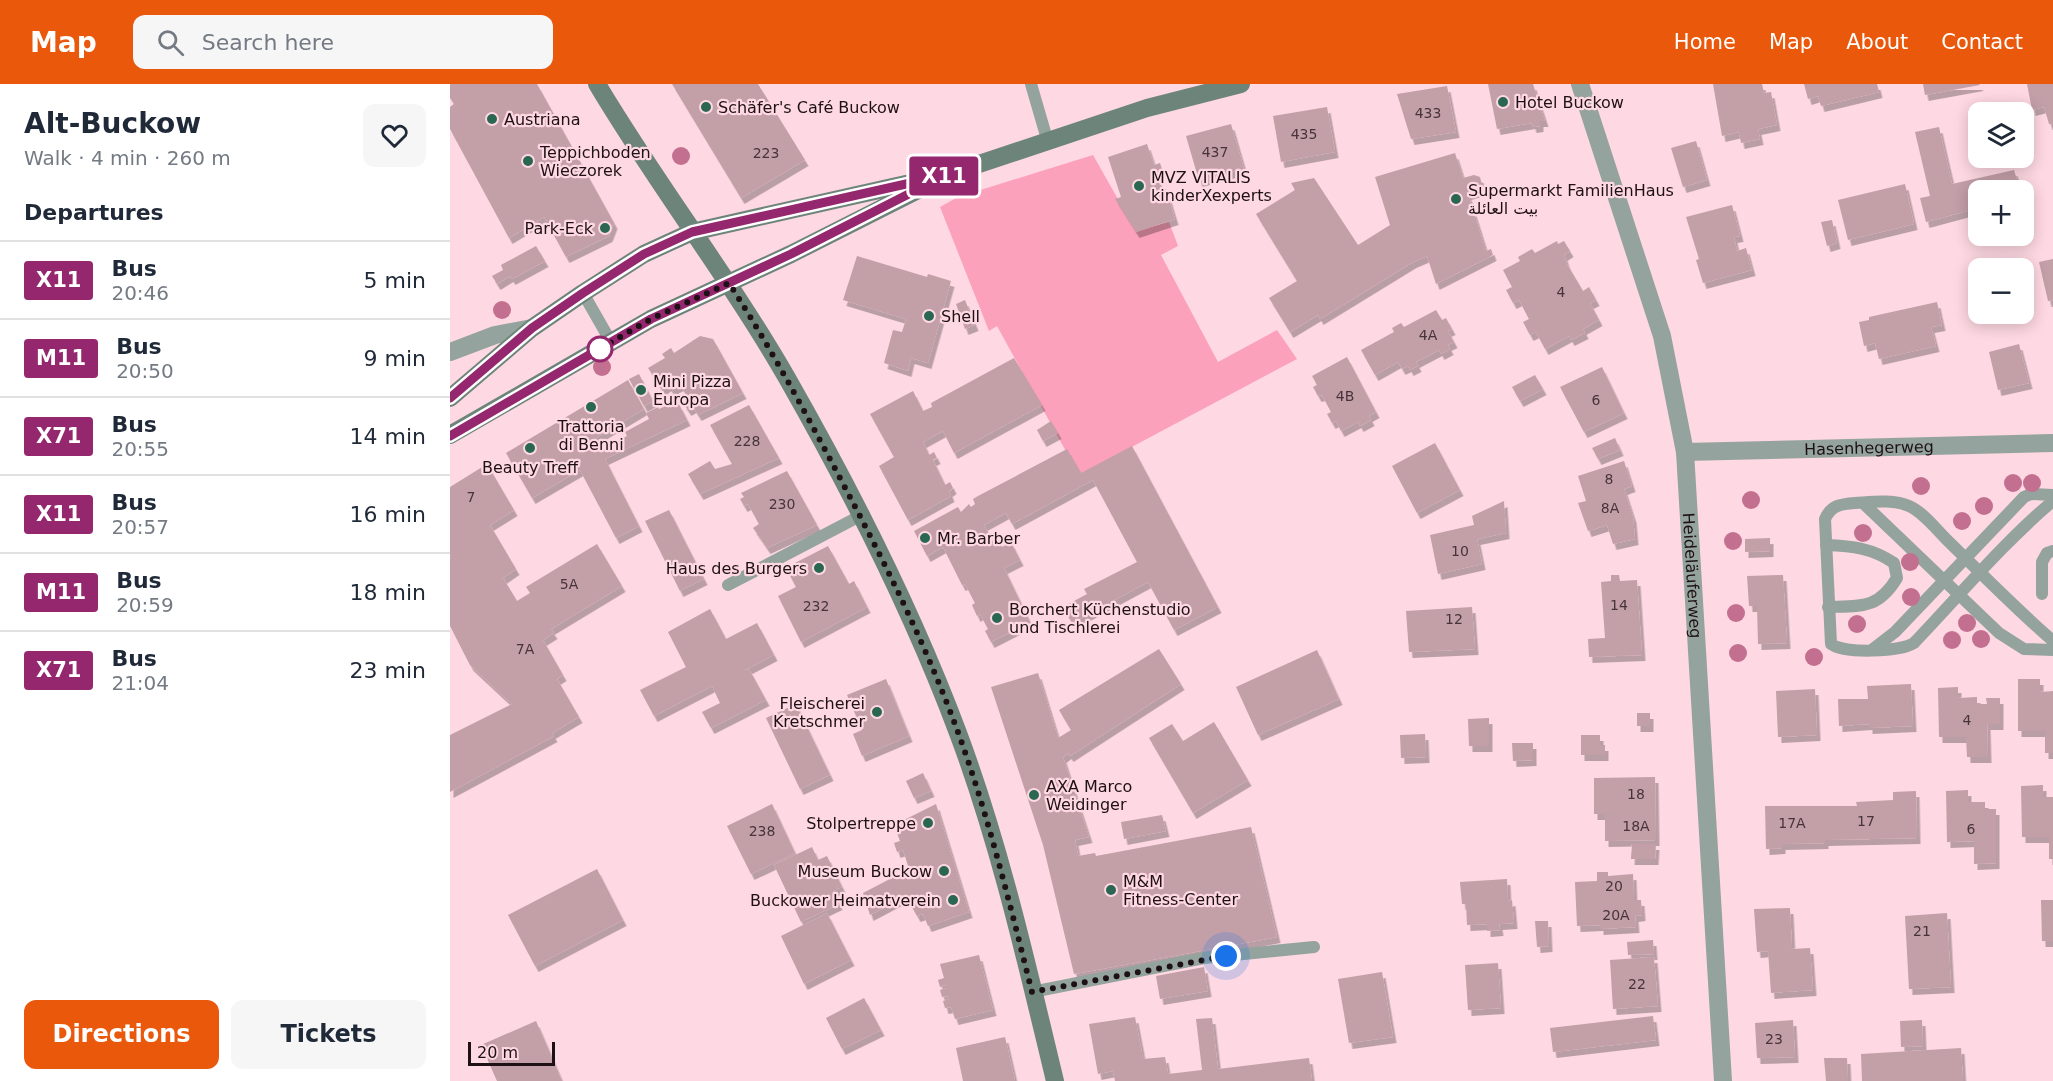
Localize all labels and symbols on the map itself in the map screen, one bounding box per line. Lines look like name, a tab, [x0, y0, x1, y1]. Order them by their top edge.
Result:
place label: Hotel Buckow	[1515, 93, 1624, 112]
marker: Hotel Buckow	[1496, 95, 1510, 109]
place label: Schäfer's Café Buckow	[718, 98, 900, 117]
marker: Schäfer's Café Buckow	[699, 100, 713, 114]
house number: 433	[1415, 105, 1441, 121]
place label: Austriana	[504, 110, 580, 129]
marker: Austriana	[485, 112, 499, 126]
house number: 435	[1291, 126, 1317, 142]
place label: Teppichboden Wieczorek	[539, 143, 651, 180]
house number: 437	[1202, 144, 1228, 160]
house number: 223	[753, 145, 779, 161]
marker: Teppichboden Wieczorek	[521, 154, 535, 168]
line badge: X11	[910, 156, 978, 196]
place label: MVZ VITALIS kinderXexperts	[1151, 168, 1272, 205]
marker: MVZ VITALIS kinderXexperts	[1132, 179, 1146, 193]
place label: Supermarkt FamilienHaus بيت العائلة	[1468, 181, 1674, 218]
marker: Supermarkt FamilienHaus بيت العائلة	[1449, 192, 1463, 206]
place label: Park-Eck	[524, 219, 594, 238]
marker: Park-Eck	[598, 221, 612, 235]
house number: 4	[1557, 284, 1566, 300]
place label: Shell	[941, 307, 980, 326]
marker: Shell	[922, 309, 936, 323]
house number: 4A	[1419, 327, 1438, 343]
unlabelled marker	[587, 336, 613, 362]
place label: Mini Pizza Europa	[653, 372, 731, 409]
marker: Mini Pizza Europa	[634, 383, 648, 397]
house number: 4B	[1336, 388, 1354, 404]
house number: 6	[1592, 392, 1601, 408]
marker: Trattoria di Benni	[584, 400, 598, 414]
place label: Trattoria di Benni	[557, 417, 624, 454]
house number: 228	[734, 433, 760, 449]
street label: Hasenhegerweg	[1804, 437, 1934, 459]
marker: Beauty Treff	[523, 441, 537, 455]
place label: Beauty Treff	[482, 458, 579, 477]
house number: 8	[1605, 471, 1613, 487]
house number: 7	[467, 489, 475, 505]
house number: 230	[769, 496, 795, 512]
house number: 8A	[1601, 500, 1620, 516]
street label: Heideläuferweg	[1679, 512, 1705, 639]
place label: Mr. Barber	[937, 529, 1020, 548]
marker: Mr. Barber	[918, 531, 932, 545]
house number: 10	[1451, 543, 1469, 559]
place label: Haus des Burgers	[666, 559, 807, 578]
marker: Haus des Burgers	[812, 561, 826, 575]
house number: 5A	[560, 576, 579, 592]
house number: 14	[1610, 597, 1628, 613]
house number: 232	[803, 598, 829, 614]
place label: Borchert Küchenstudio und Tischlerei	[1009, 600, 1191, 637]
marker: Borchert Küchenstudio und Tischlerei	[990, 611, 1004, 625]
house number: 12	[1445, 611, 1463, 627]
house number: 7A	[516, 641, 535, 657]
place label: Fleischerei Kretschmer	[773, 694, 865, 731]
marker: Fleischerei Kretschmer	[870, 705, 884, 719]
house number: 4	[1963, 712, 1972, 728]
place label: AXA Marco Weidinger	[1046, 777, 1132, 814]
house number: 18	[1627, 786, 1645, 802]
marker: AXA Marco Weidinger	[1027, 788, 1041, 802]
house number: 17	[1857, 813, 1875, 829]
place label: Stolpertreppe	[806, 814, 916, 833]
house number: 17A	[1778, 815, 1806, 831]
marker: Stolpertreppe	[921, 816, 935, 830]
house number: 18A	[1622, 818, 1650, 834]
house number: 6	[1967, 821, 1976, 837]
house number: 238	[749, 823, 775, 839]
place label: Museum Buckow	[798, 862, 932, 881]
marker: Museum Buckow	[937, 864, 951, 878]
place label: M&M Fitness-Center	[1123, 872, 1238, 909]
house number: 20	[1605, 878, 1623, 894]
marker: M&M Fitness-Center	[1104, 883, 1118, 897]
place label: Buckower Heimatverein	[750, 891, 941, 910]
marker: Buckower Heimatverein	[946, 893, 960, 907]
house number: 20A	[1602, 907, 1630, 923]
house number: 21	[1913, 923, 1931, 939]
your location	[1211, 941, 1241, 971]
house number: 22	[1628, 976, 1646, 992]
house number: 23	[1765, 1031, 1783, 1047]
scale bar	[468, 1039, 555, 1066]

